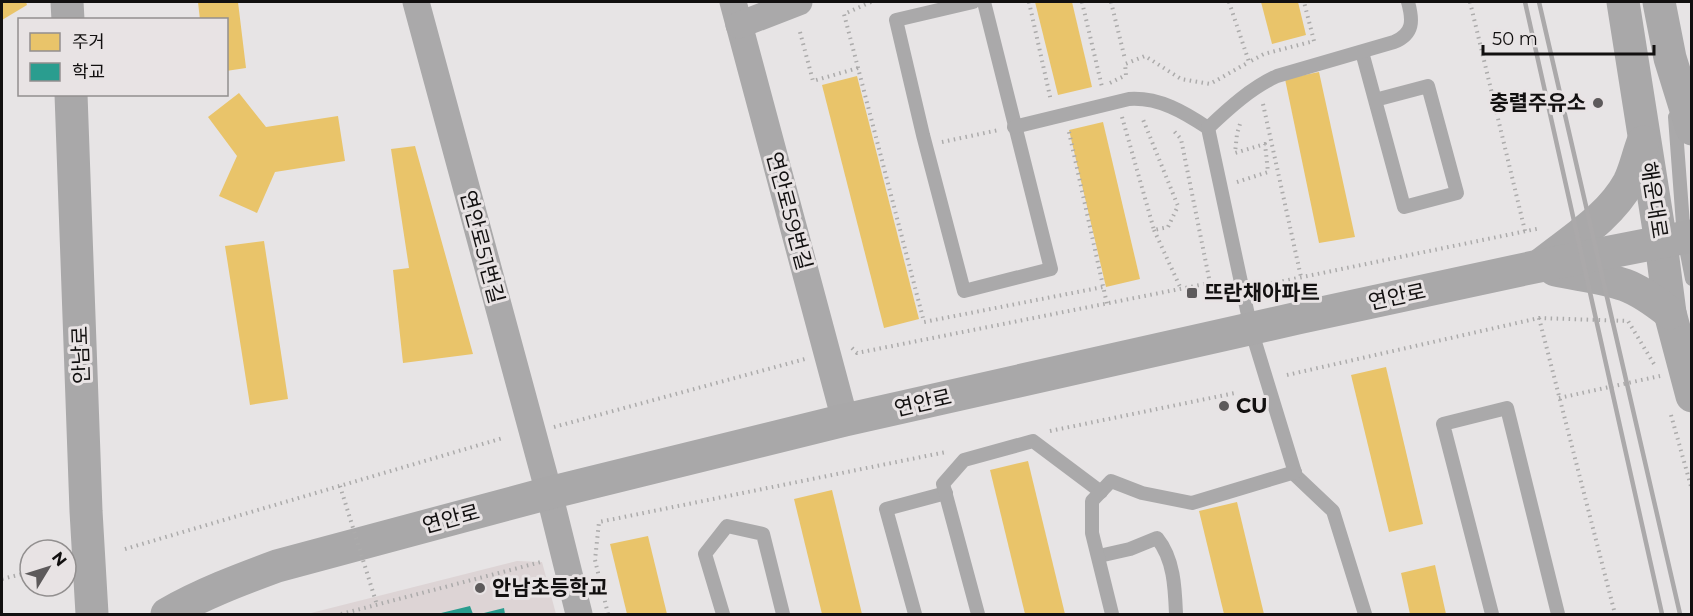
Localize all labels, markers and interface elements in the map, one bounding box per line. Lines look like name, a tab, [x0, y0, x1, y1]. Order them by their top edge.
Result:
legend	[18, 18, 228, 96]
scale bar	[1483, 18, 1654, 56]
text: 50 m	[1492, 28, 1538, 50]
text: 주거	[72, 31, 105, 53]
text: 학교	[72, 61, 105, 83]
place label: 충렬주유소	[1489, 90, 1586, 115]
marker: 충렬주유소	[1591, 96, 1605, 110]
street label: 연안로59번길	[762, 149, 817, 273]
street label: 해운대로	[1636, 160, 1673, 240]
street label: 연안로51번길	[455, 188, 510, 306]
street label: 연안로	[1366, 278, 1428, 315]
place label: 뜨란채아파트	[1204, 280, 1320, 305]
marker: 뜨란채아파트	[1185, 286, 1199, 300]
street label: 안남로	[67, 326, 94, 384]
street label: 연안로	[892, 384, 954, 421]
place label: CU	[1236, 393, 1268, 418]
marker: CU	[1217, 399, 1231, 413]
street label: 연안로	[420, 499, 482, 538]
north arrow	[18, 538, 78, 598]
text: N	[48, 548, 71, 570]
place label: 안남초등학교	[492, 575, 608, 600]
marker: 안남초등학교	[473, 581, 487, 595]

